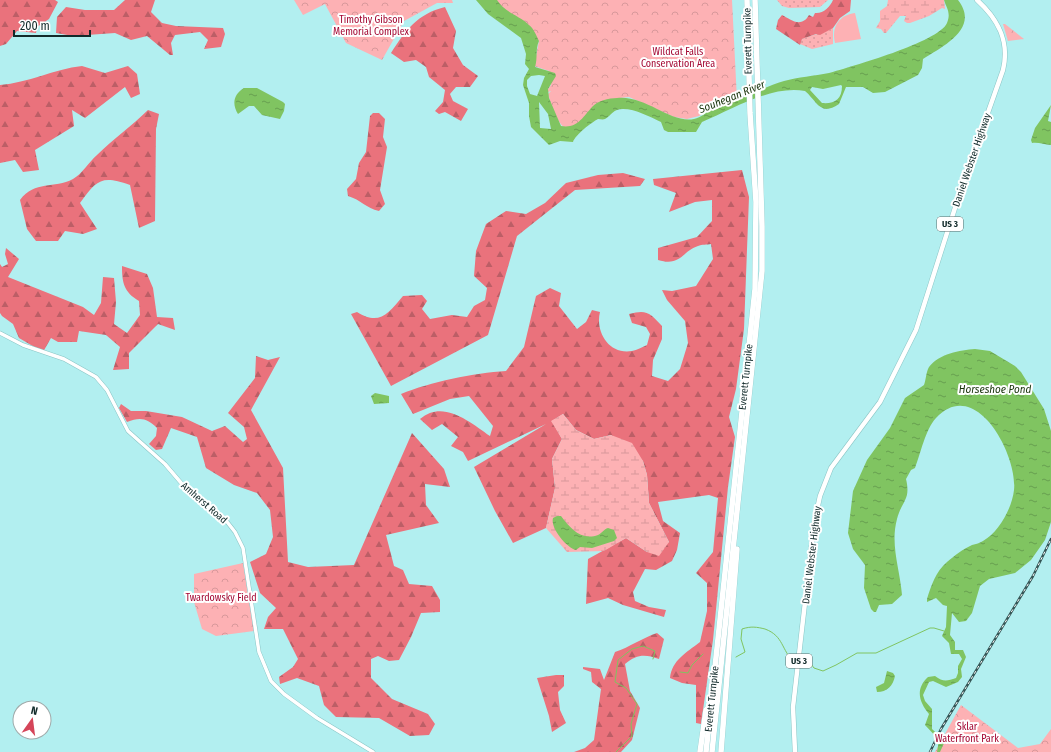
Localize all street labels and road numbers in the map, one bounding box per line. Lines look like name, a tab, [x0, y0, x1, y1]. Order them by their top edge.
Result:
street label: Everett Turnpike	[741, 8, 755, 74]
street label: Daniel Webster Highway	[950, 111, 994, 208]
road number: US 3	[937, 217, 963, 231]
street label: Everett Turnpike	[737, 343, 755, 411]
street label: Amherst Road	[179, 480, 229, 526]
street label: Daniel Webster Highway	[800, 505, 824, 605]
road number: US 3	[786, 654, 812, 668]
street label: Everett Turnpike	[703, 665, 721, 733]

